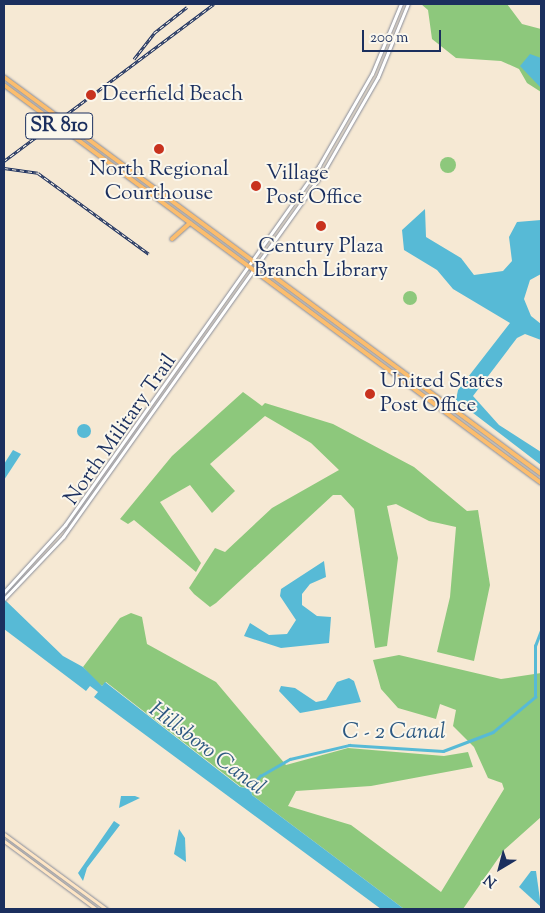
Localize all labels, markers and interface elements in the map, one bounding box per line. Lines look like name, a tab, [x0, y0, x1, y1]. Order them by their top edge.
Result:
scale bar	[365, 20, 444, 52]
text: 200 m	[370, 28, 409, 49]
place label: Deerfield Beach	[102, 82, 243, 108]
marker: Deerfield Beach	[84, 88, 98, 102]
road number: SR 810	[24, 108, 94, 144]
marker: North Regional Courthouse	[153, 143, 165, 155]
place label: North Regional Courthouse	[89, 157, 229, 207]
place label: Village Post Office	[266, 161, 362, 211]
marker: Village Post Office	[250, 180, 262, 192]
marker: Century Plaza Branch Library	[315, 220, 327, 232]
place label: Century Plaza Branch Library	[254, 234, 388, 284]
street label: North Military Trail	[59, 350, 183, 510]
place label: United States Post Office	[380, 369, 503, 419]
marker: United States Post Office	[364, 388, 376, 400]
water label: Hillsboro Canal	[143, 698, 269, 802]
water label: C - 2 Canal	[342, 721, 446, 747]
north arrow	[475, 843, 525, 893]
text: N	[480, 869, 501, 891]

